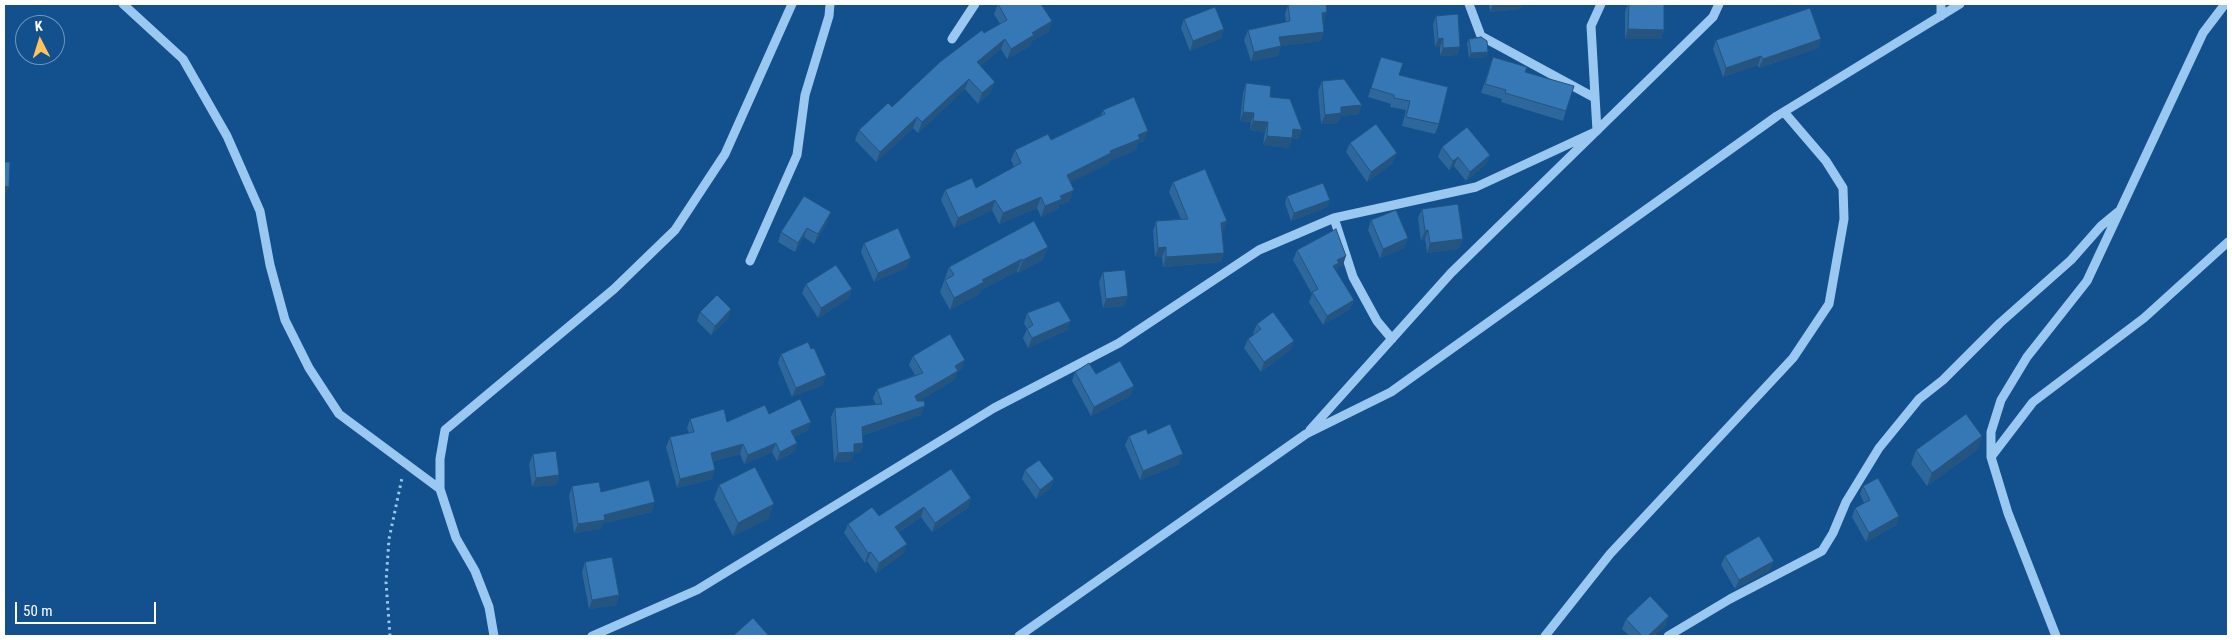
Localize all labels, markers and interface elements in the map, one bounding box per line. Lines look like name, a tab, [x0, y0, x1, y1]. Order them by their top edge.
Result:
north arrow	[15, 15, 65, 65]
text: K	[34, 18, 43, 34]
scale bar	[18, 592, 159, 624]
text: 50 m	[23, 602, 53, 620]

